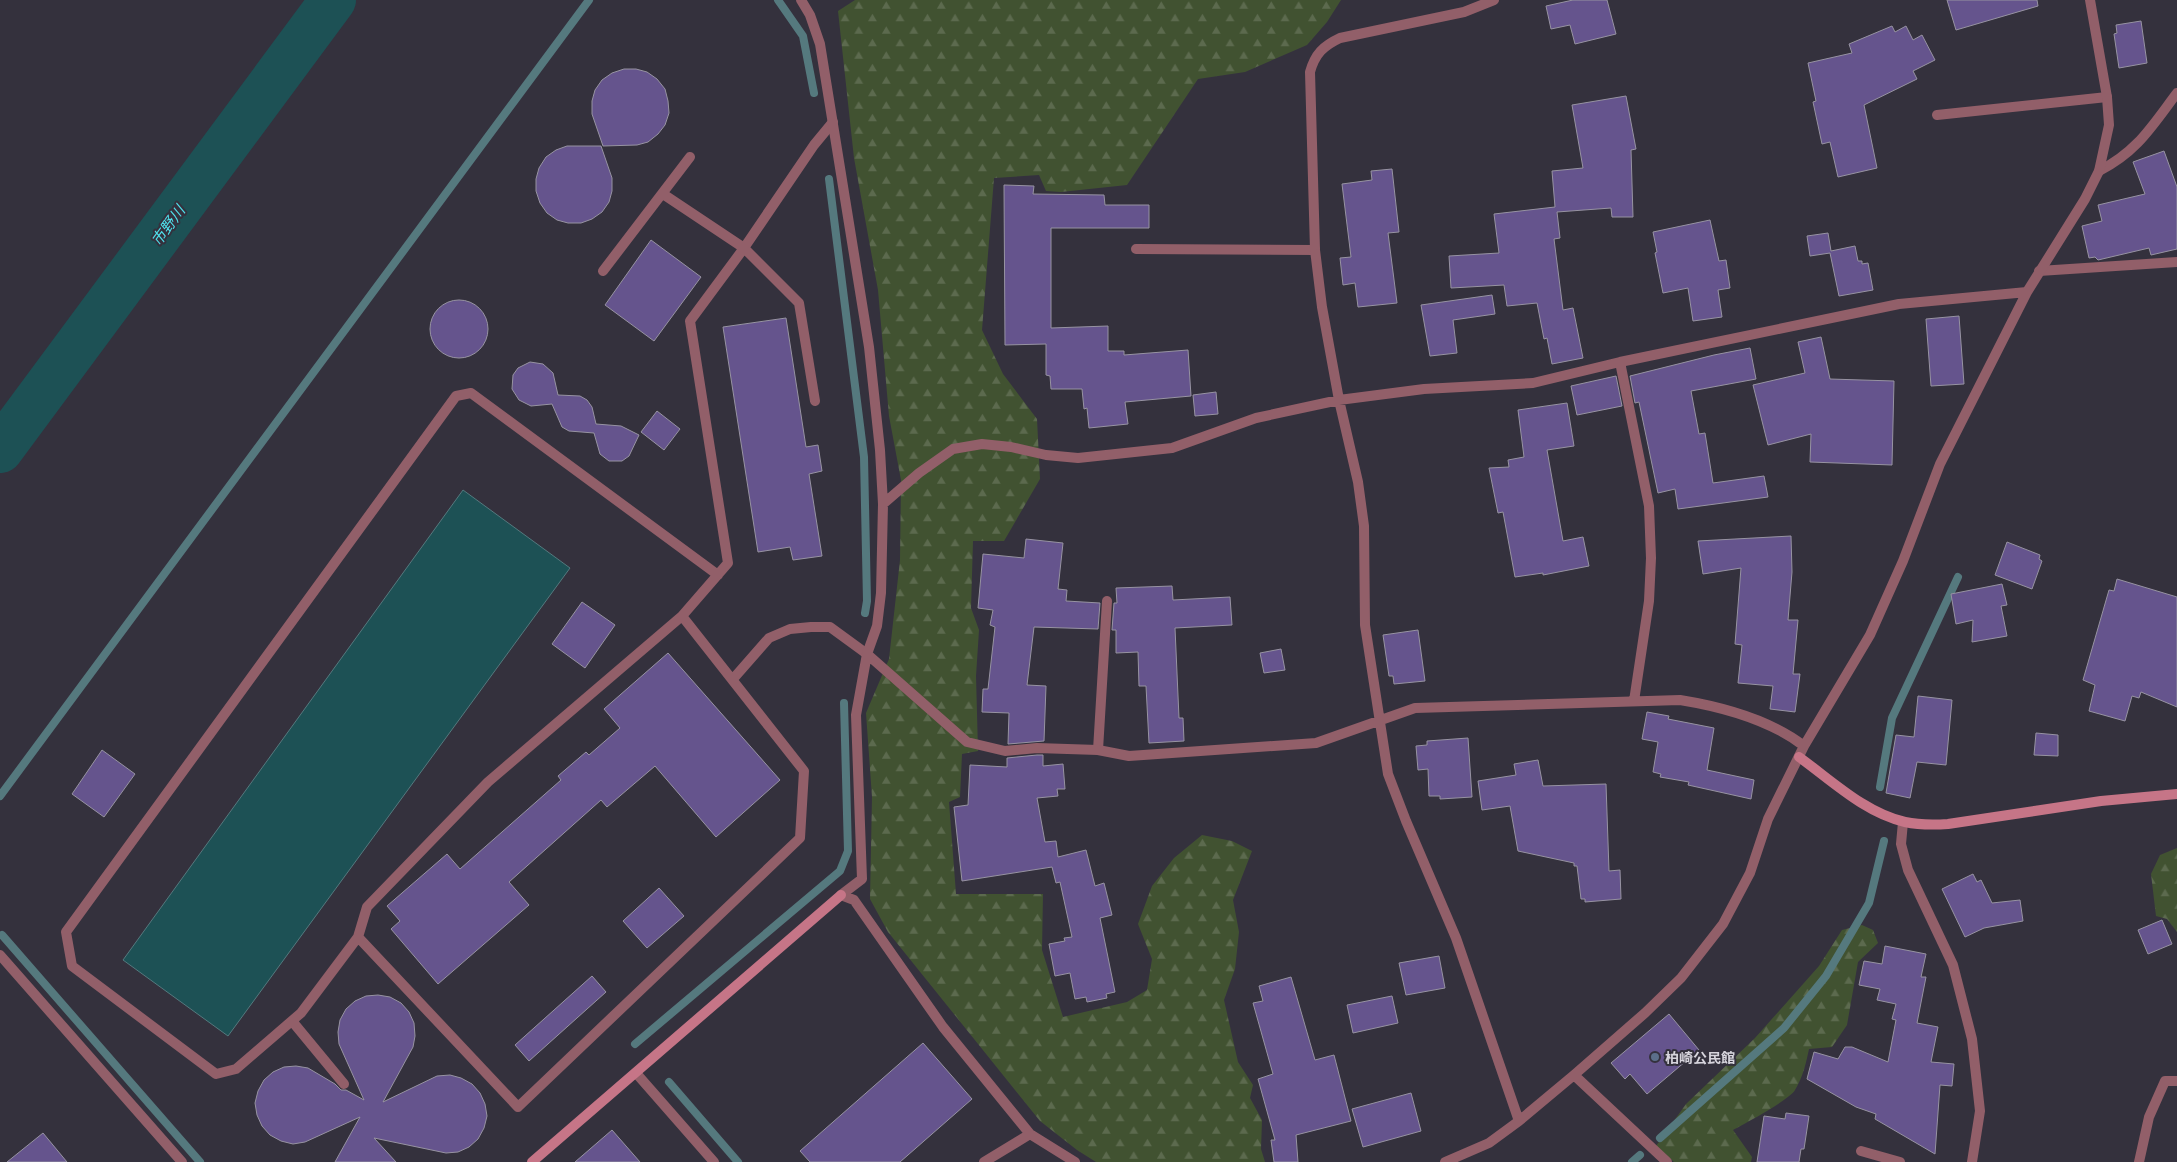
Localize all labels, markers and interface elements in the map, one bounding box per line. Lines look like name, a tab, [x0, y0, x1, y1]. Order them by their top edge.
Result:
water label: 市野川	[145, 199, 190, 249]
place label: 柏崎公民館	[1665, 1047, 1735, 1067]
marker: 柏崎公民館	[1649, 1051, 1661, 1063]

